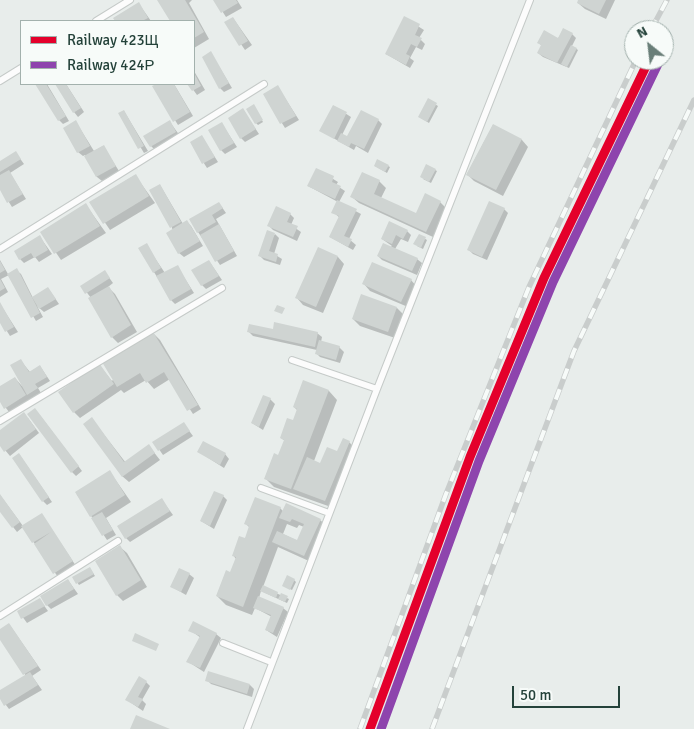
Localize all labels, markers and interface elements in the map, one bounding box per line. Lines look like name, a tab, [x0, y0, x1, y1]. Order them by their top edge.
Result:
legend	[20, 20, 195, 85]
north arrow	[624, 20, 674, 70]
text: N	[634, 23, 650, 42]
text: Railway 423Щ	[67, 31, 159, 49]
text: Railway 424Р	[67, 56, 155, 74]
scale bar	[514, 676, 622, 708]
text: 50 m	[520, 686, 551, 704]

